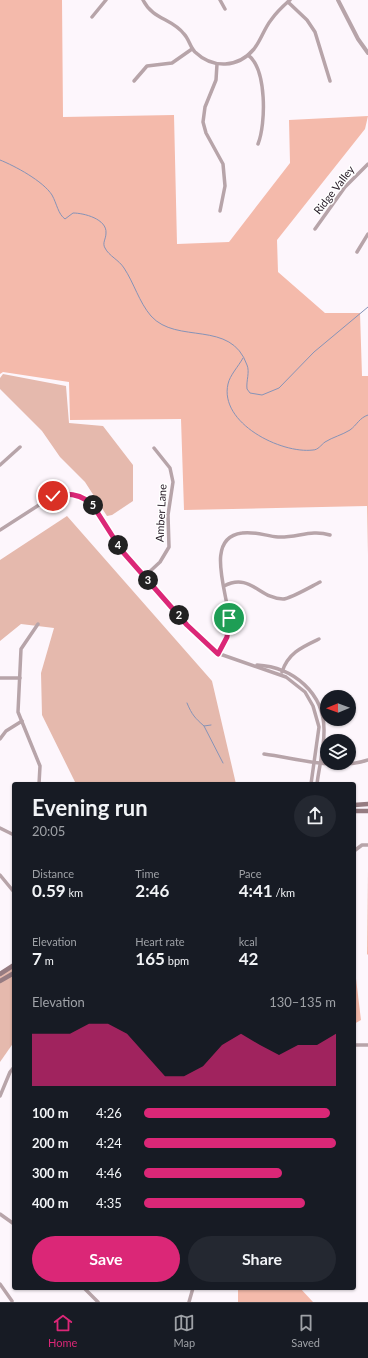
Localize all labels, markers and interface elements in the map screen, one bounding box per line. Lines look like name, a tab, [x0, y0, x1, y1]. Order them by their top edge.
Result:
street label: Ridge Valley	[311, 163, 357, 217]
pin	[36, 479, 70, 513]
street label: Amber Lane	[152, 483, 169, 542]
icon: check	[42, 485, 64, 507]
pin: 5	[83, 495, 103, 515]
text: 5	[90, 498, 96, 511]
pin: 4	[108, 535, 128, 555]
text: 4	[115, 538, 121, 551]
pin: 3	[138, 570, 158, 590]
text: 3	[145, 573, 151, 586]
pin	[212, 601, 246, 635]
pin: 2	[169, 605, 189, 625]
icon: arrive	[218, 607, 240, 629]
text: 2	[176, 608, 182, 621]
north arrow	[320, 690, 356, 726]
map controls	[320, 690, 356, 770]
button: layers	[320, 734, 356, 770]
text: Evening run	[32, 794, 148, 821]
button: share	[294, 795, 336, 837]
text: 20:05	[32, 823, 65, 839]
text: Distance	[32, 867, 74, 880]
text: Time	[135, 867, 159, 880]
text: Pace	[239, 867, 262, 880]
text: 0.59	[32, 880, 66, 901]
text: 2:46	[135, 880, 169, 901]
text: 4:41	[239, 880, 273, 901]
text: km	[66, 886, 83, 899]
text: /km	[273, 886, 295, 899]
text: Elevation	[32, 935, 77, 948]
text: Heart rate	[135, 935, 185, 948]
text: kcal	[239, 935, 257, 948]
text: 7	[32, 948, 42, 969]
text: 165	[135, 948, 165, 969]
text: 42	[239, 948, 258, 969]
text: m	[42, 954, 54, 967]
text: bpm	[165, 954, 189, 967]
text: Elevation	[32, 994, 85, 1010]
text: 130–135 m	[269, 994, 336, 1010]
text: 100 m	[32, 1105, 69, 1121]
text: 4:26	[96, 1105, 122, 1121]
text: 200 m	[32, 1135, 69, 1151]
text: 4:24	[96, 1135, 122, 1151]
text: 300 m	[32, 1165, 69, 1181]
text: 4:46	[96, 1165, 122, 1181]
text: 400 m	[32, 1195, 69, 1211]
text: 4:35	[96, 1195, 122, 1211]
button: Save	[32, 1236, 180, 1282]
button: Share	[188, 1236, 336, 1282]
tab: Home	[48, 1312, 77, 1349]
tab: Map	[173, 1312, 195, 1349]
tab: Saved	[291, 1312, 320, 1349]

